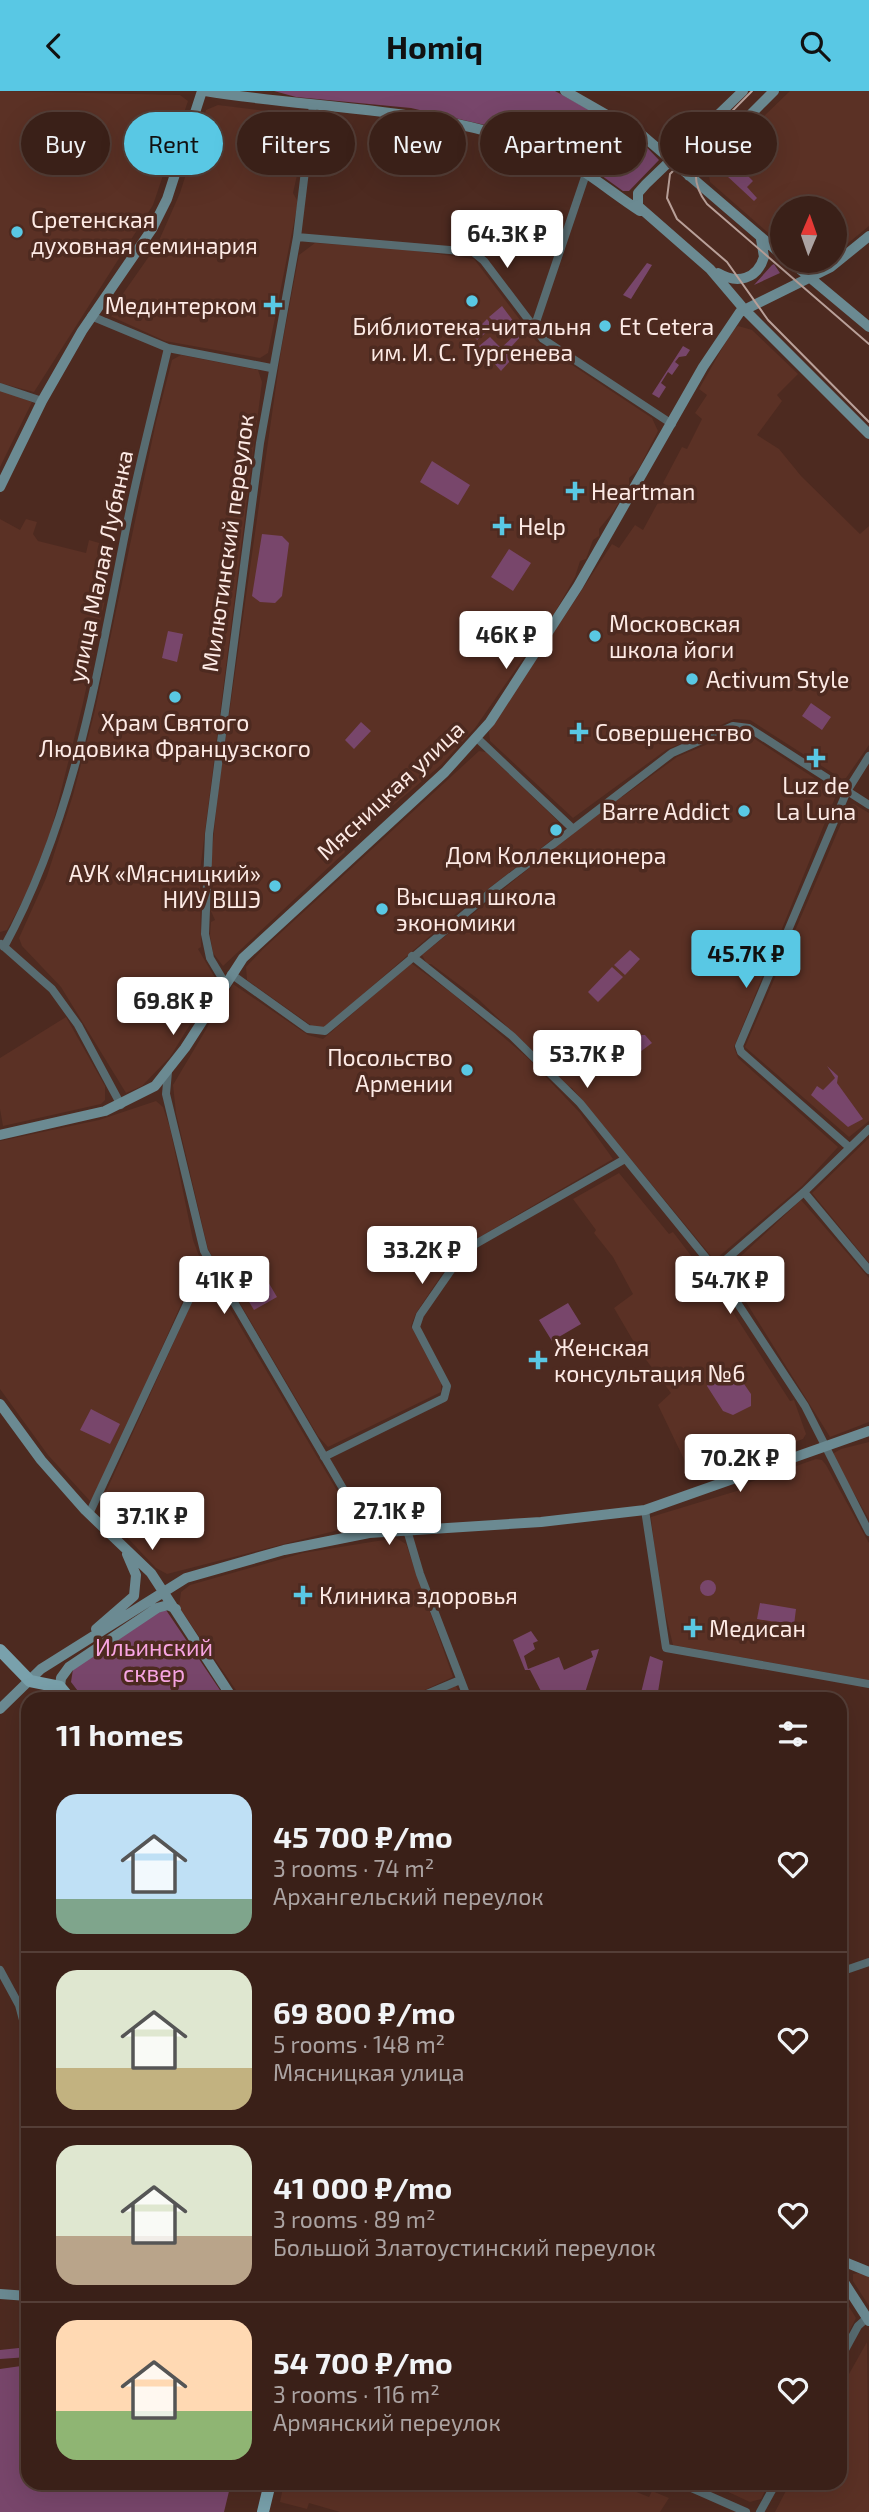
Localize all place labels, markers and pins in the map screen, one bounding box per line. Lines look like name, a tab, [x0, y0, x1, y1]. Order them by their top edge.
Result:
place label: Сретенская духовная семинария	[31, 205, 258, 260]
pin: 64.3K ₽	[442, 211, 572, 270]
marker: Сретенская духовная семинария	[9, 224, 25, 240]
place label: Мединтерком	[105, 291, 257, 319]
marker: Библиотека-читальня им. И. С. Тургенева	[464, 293, 480, 309]
marker: Мединтерком	[263, 295, 283, 315]
place label: Библиотека-читальня им. И. С. Тургенева	[352, 312, 592, 367]
place label: Et Cetera	[619, 312, 714, 340]
marker: Et Cetera	[597, 318, 613, 334]
place label: Heartman	[591, 477, 695, 505]
marker: Heartman	[565, 481, 585, 501]
place label: Help	[518, 512, 566, 540]
marker: Help	[492, 516, 512, 536]
place label: Московская школа йоги	[609, 609, 741, 663]
pin: 46K ₽	[457, 611, 555, 671]
marker: Московская школа йоги	[587, 628, 603, 644]
place label: Activum Style	[706, 665, 849, 693]
marker: Activum Style	[684, 671, 700, 687]
marker: Храм Святого Людовика Французского	[167, 689, 183, 705]
place label: Храм Святого Людовика Французского	[39, 708, 311, 763]
place label: Совершенство	[595, 718, 752, 746]
marker: Совершенство	[569, 722, 589, 742]
marker: Luz de La Luna	[806, 748, 826, 768]
place label: Luz de La Luna	[776, 771, 856, 825]
place label: Barre Addict	[602, 797, 730, 825]
marker: Barre Addict	[736, 803, 752, 819]
marker: Дом Коллекционера	[548, 822, 564, 838]
place label: Дом Коллекционера	[446, 841, 666, 869]
place label: АУК «Мясницкий» НИУ ВШЭ	[69, 859, 261, 913]
marker: АУК «Мясницкий» НИУ ВШЭ	[267, 878, 283, 894]
place label: Высшая школа экономики	[396, 882, 556, 936]
marker: Высшая школа экономики	[374, 901, 390, 917]
pin: 45.7K ₽	[681, 930, 811, 990]
pin: 69.8K ₽	[108, 977, 238, 1037]
pin: 53.7K ₽	[522, 1031, 652, 1090]
place label: Посольство Армении	[327, 1043, 453, 1097]
marker: Посольство Армении	[459, 1062, 475, 1078]
pin: 33.2K ₽	[357, 1227, 487, 1286]
pin: 41K ₽	[175, 1257, 273, 1316]
pin: 54.7K ₽	[665, 1257, 795, 1316]
place label: Женская консультация №6	[554, 1333, 745, 1388]
marker: Женская консультация №6	[528, 1350, 548, 1370]
pin: 70.2K ₽	[675, 1435, 805, 1494]
pin: 27.1K ₽	[324, 1487, 454, 1547]
pin: 37.1K ₽	[87, 1493, 217, 1552]
place label: Клиника здоровья	[319, 1581, 518, 1609]
marker: Клиника здоровья	[293, 1585, 313, 1605]
place label: Медисан	[709, 1614, 806, 1642]
marker: Медисан	[683, 1618, 703, 1638]

